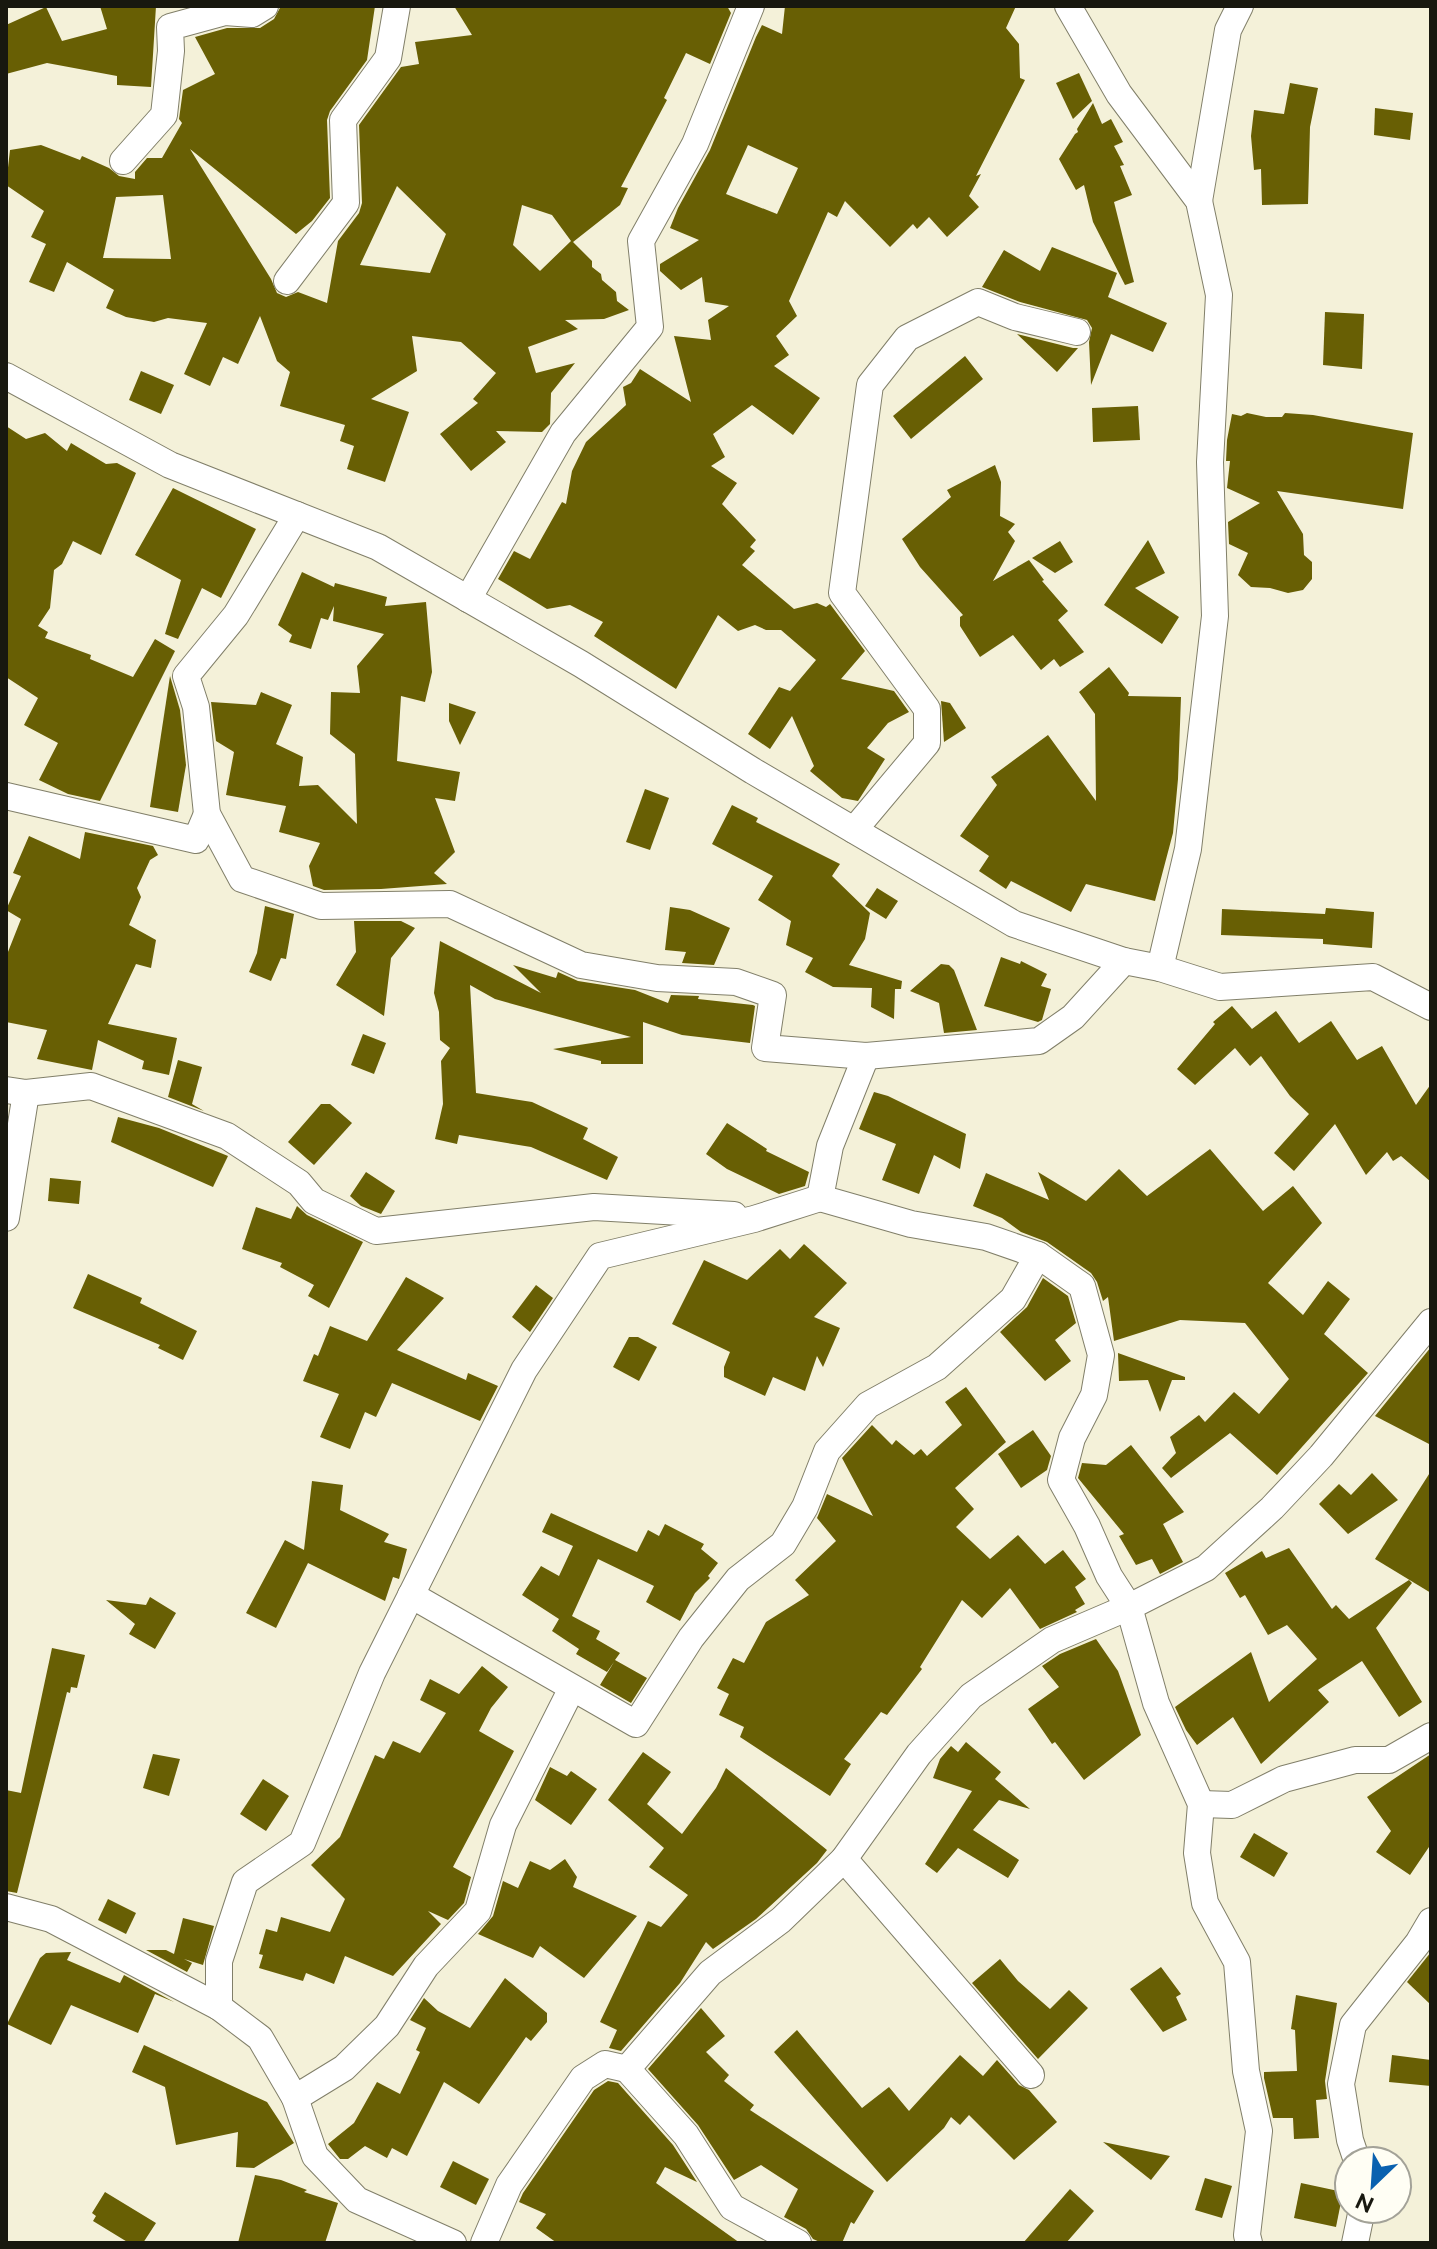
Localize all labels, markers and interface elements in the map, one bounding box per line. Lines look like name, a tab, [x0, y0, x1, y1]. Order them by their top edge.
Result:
north arrow	[1333, 2145, 1413, 2225]
text: N	[1351, 2188, 1378, 2218]

